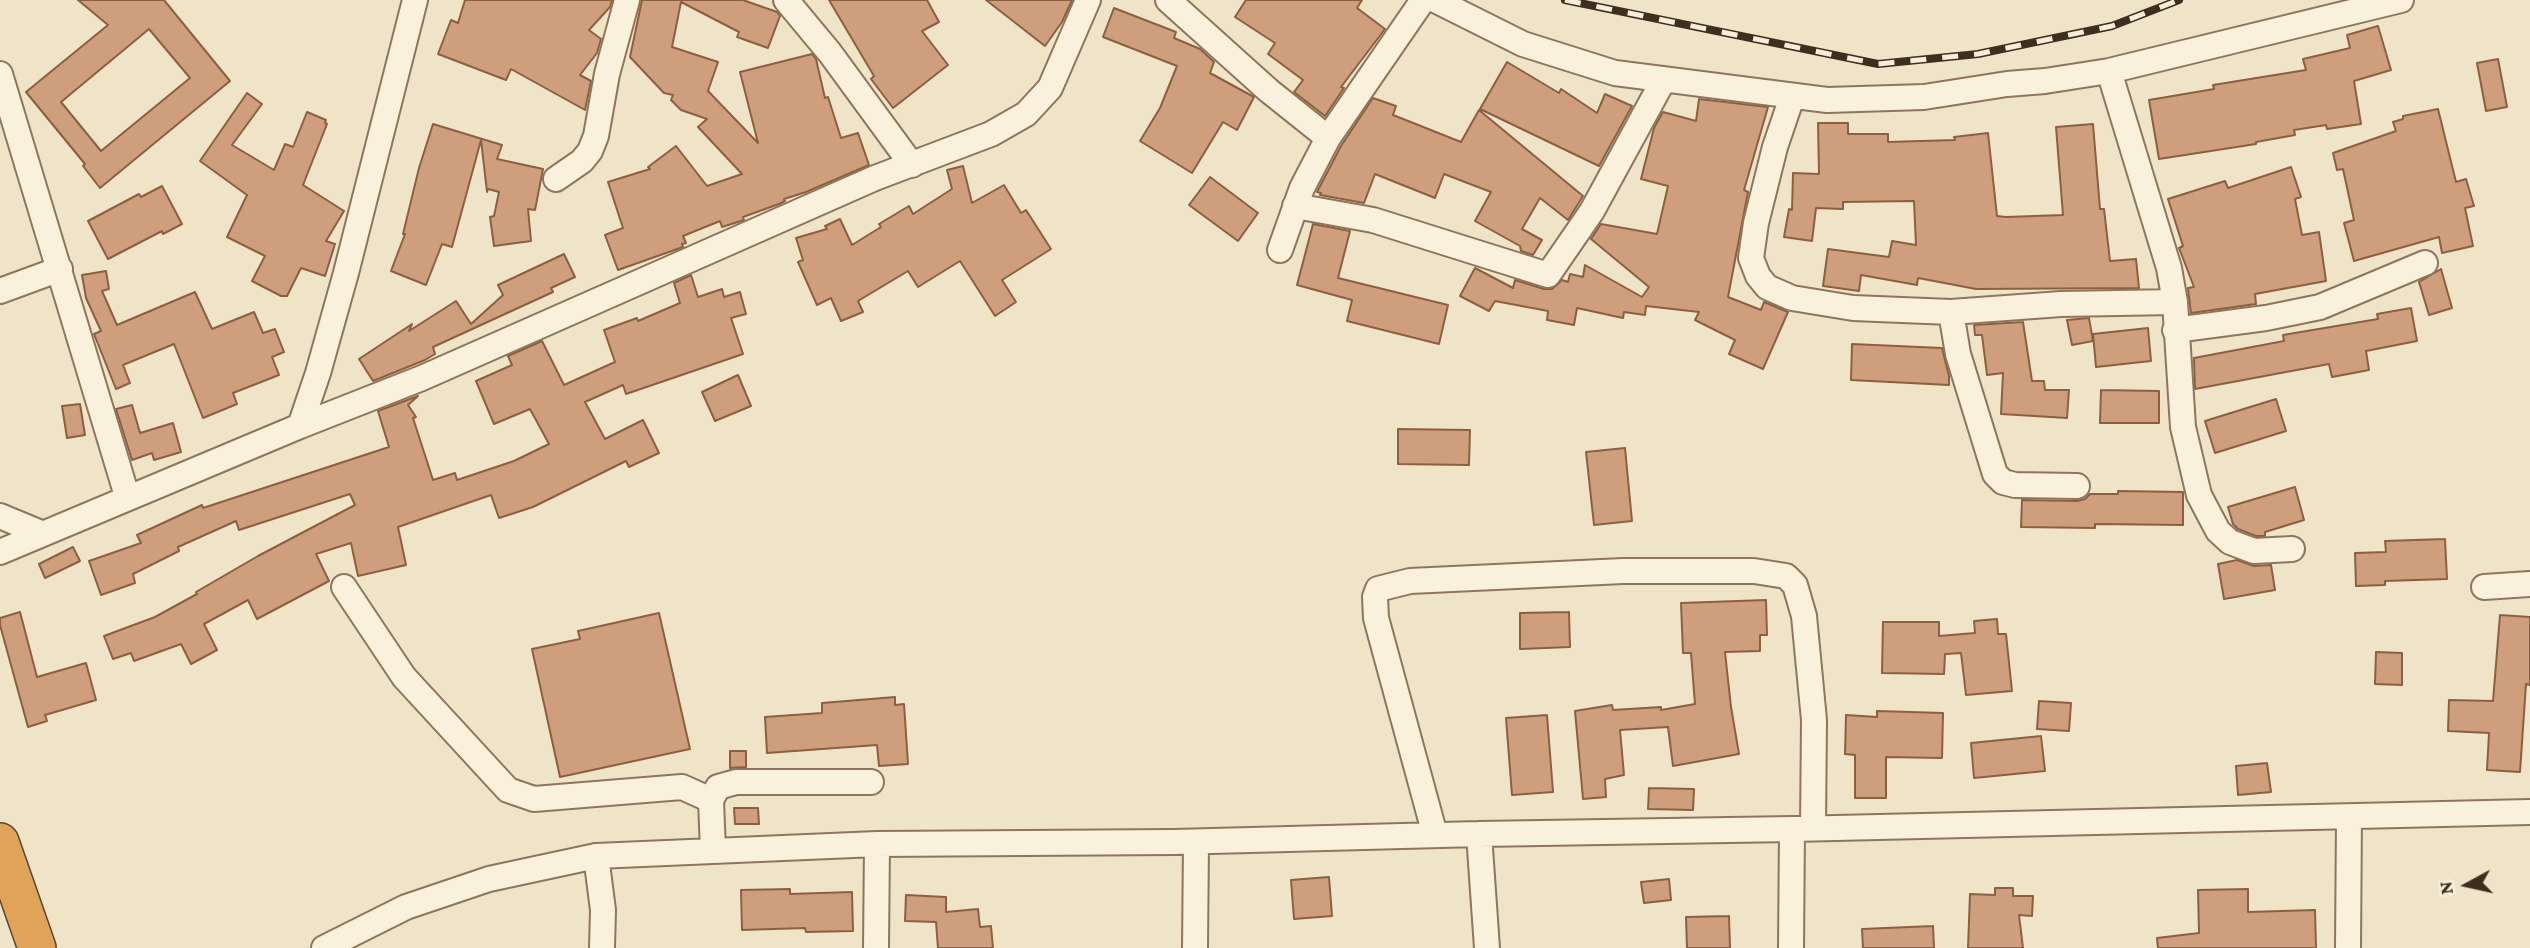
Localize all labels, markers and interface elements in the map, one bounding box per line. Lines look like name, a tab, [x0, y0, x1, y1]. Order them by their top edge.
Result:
north arrow	[2432, 850, 2502, 920]
text: N	[2434, 880, 2457, 896]

